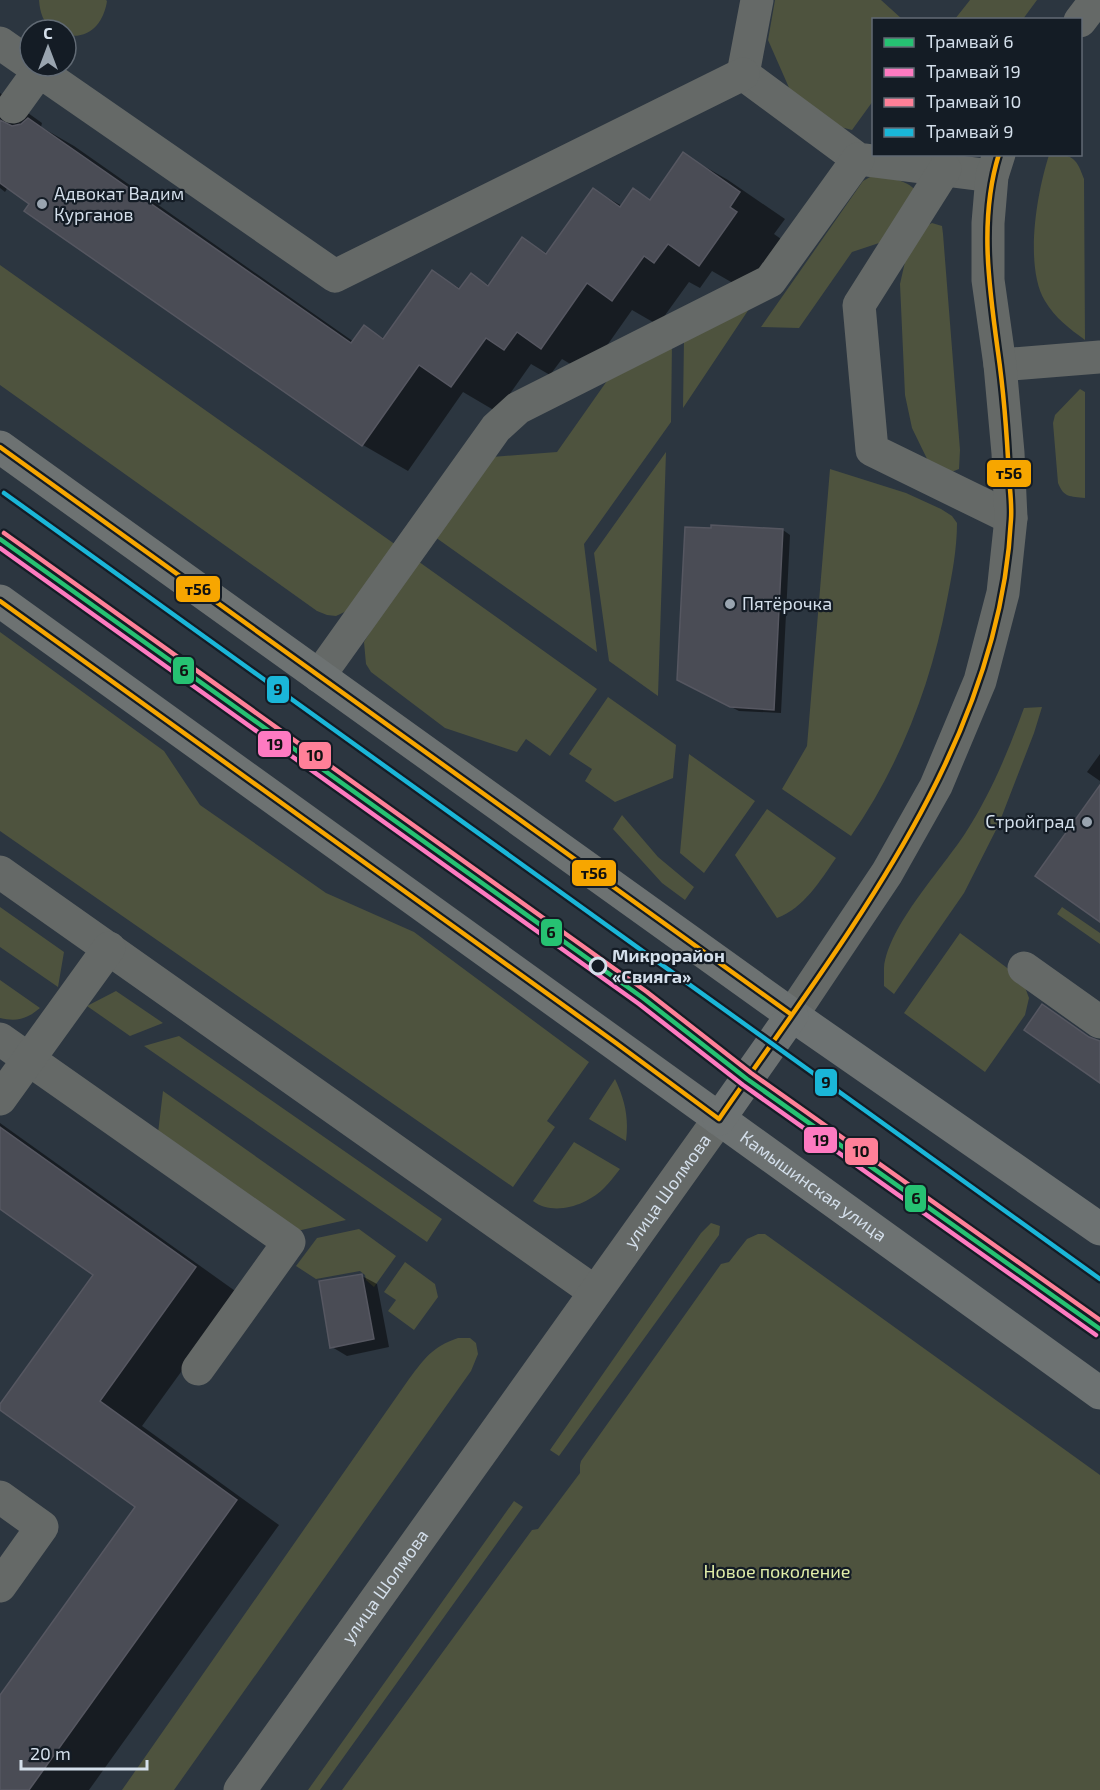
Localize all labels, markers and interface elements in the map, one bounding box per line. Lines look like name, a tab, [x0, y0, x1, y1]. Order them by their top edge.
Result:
north arrow	[18, 18, 78, 78]
legend	[872, 18, 1082, 156]
text: С	[43, 23, 53, 42]
text: Трамвай 6	[926, 30, 1014, 52]
text: Трамвай 19	[926, 60, 1021, 82]
text: Трамвай 10	[926, 90, 1021, 112]
text: Трамвай 9	[926, 120, 1014, 142]
place label: Адвокат Вадим Курганов	[54, 182, 184, 225]
marker: Адвокат Вадим Курганов	[35, 197, 49, 211]
line badge: т56	[986, 459, 1032, 488]
text: т56	[996, 463, 1022, 482]
line badge: т56	[175, 575, 221, 603]
text: т56	[185, 579, 211, 598]
place label: Пятёрочка	[742, 592, 832, 614]
marker: Пятёрочка	[723, 597, 737, 611]
line badge: 6	[172, 656, 195, 685]
text: 6	[179, 660, 189, 679]
line badge: 9	[266, 675, 290, 704]
text: 9	[273, 679, 283, 698]
line badge: 19	[257, 730, 292, 758]
text: 19	[267, 734, 283, 753]
line badge: 10	[298, 741, 332, 770]
text: 10	[306, 745, 324, 764]
place label: Стройград	[985, 810, 1075, 832]
marker: Стройград	[1080, 815, 1094, 829]
line badge: т56	[571, 859, 617, 887]
text: т56	[581, 863, 607, 882]
line badge: 6	[540, 918, 563, 947]
text: 6	[546, 922, 556, 941]
place label: Микрорайон «Свияга»	[612, 944, 725, 987]
marker: Микрорайон «Свияга»	[589, 957, 607, 975]
line badge: 9	[814, 1068, 838, 1097]
text: 9	[821, 1072, 831, 1091]
street label: Камышинская улица	[736, 1126, 891, 1246]
line badge: 19	[803, 1126, 838, 1154]
street label: улица Шолмова	[619, 1129, 715, 1252]
text: 19	[813, 1130, 829, 1149]
line badge: 10	[844, 1137, 879, 1166]
text: 10	[852, 1141, 870, 1160]
line badge: 6	[904, 1184, 927, 1213]
text: 6	[911, 1188, 921, 1207]
street label: улица Шолмова	[336, 1525, 433, 1647]
park label: Новое поколение	[703, 1560, 851, 1582]
scale bar	[21, 1733, 147, 1771]
text: 20 m	[30, 1742, 71, 1764]

